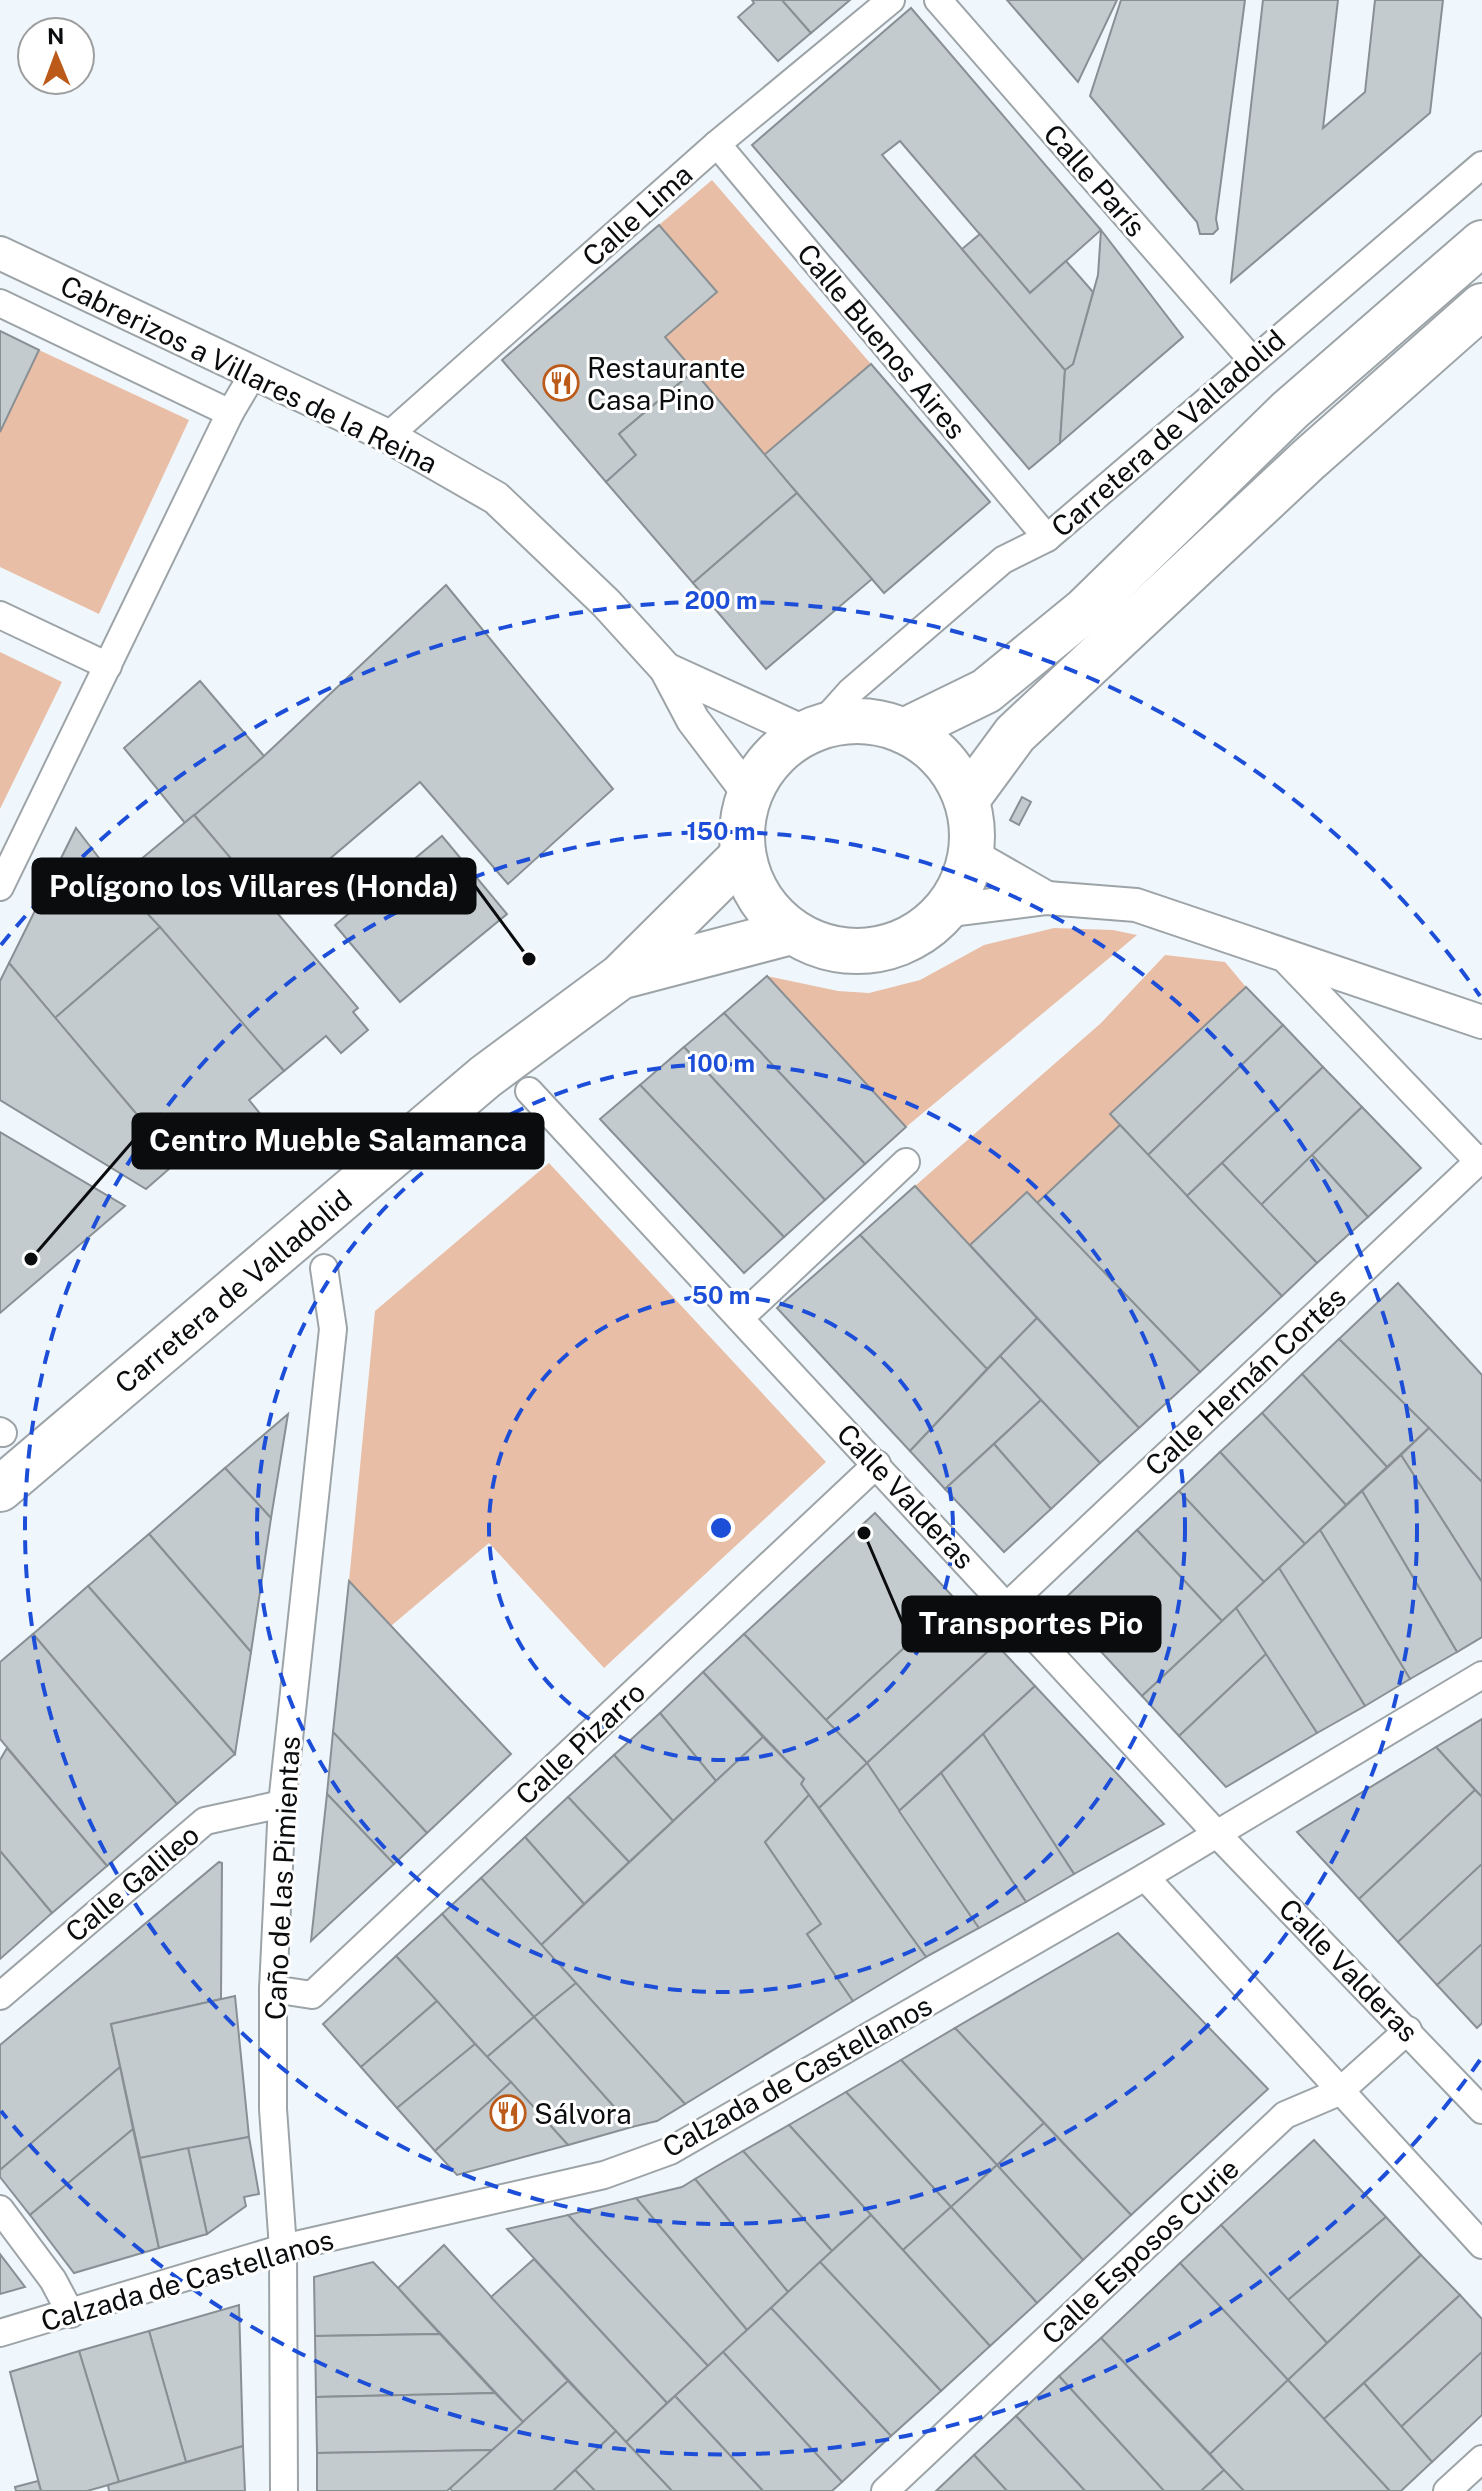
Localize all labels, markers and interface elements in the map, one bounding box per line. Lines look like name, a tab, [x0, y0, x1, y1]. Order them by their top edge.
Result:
north arrow	[16, 16, 96, 96]
text: N	[47, 23, 64, 49]
street label: Calle París	[1037, 117, 1153, 243]
street label: Calle Lima	[575, 157, 699, 273]
street label: Calle Buenos Aires	[791, 237, 973, 445]
street label: Cabrerizos a Villares de la Reina	[55, 268, 443, 480]
street label: Carretera de Valladolid	[1045, 323, 1291, 543]
place label: Restaurante Casa Pino	[587, 351, 746, 416]
restaurant icon: Restaurante Casa Pino	[542, 364, 580, 402]
text: 200 m	[684, 586, 758, 614]
text: 150 m	[687, 817, 755, 845]
callout: Polígono los Villares (Honda)	[33, 859, 475, 913]
text: Polígono los Villares (Honda)	[49, 868, 459, 904]
text: 100 m	[687, 1049, 755, 1077]
callout: Centro Mueble Salamanca	[133, 1114, 543, 1168]
text: Centro Mueble Salamanca	[149, 1122, 527, 1158]
street label: Carretera de Valladolid	[108, 1183, 358, 1399]
street label: Calle Hernán Cortés	[1138, 1280, 1352, 1482]
text: 50 m	[692, 1281, 750, 1309]
street label: Calle Valderas	[831, 1417, 981, 1575]
centre of rings	[707, 1514, 735, 1542]
callout: Transportes Pio	[903, 1597, 1160, 1651]
text: Transportes Pio	[919, 1605, 1143, 1641]
street label: Calle Pizarro	[509, 1675, 651, 1811]
street label: Caño de las Pimientas	[258, 1735, 306, 2021]
street label: Calle Galileo	[59, 1818, 205, 1948]
street label: Calle Valderas	[1273, 1892, 1425, 2048]
street label: Calzada de Castellanos	[657, 1988, 937, 2164]
restaurant icon: Sálvora	[489, 2094, 527, 2132]
place label: Sálvora	[534, 2097, 632, 2130]
street label: Calle Esposos Curie	[1035, 2151, 1245, 2351]
street label: Calzada de Castellanos	[37, 2222, 337, 2338]

